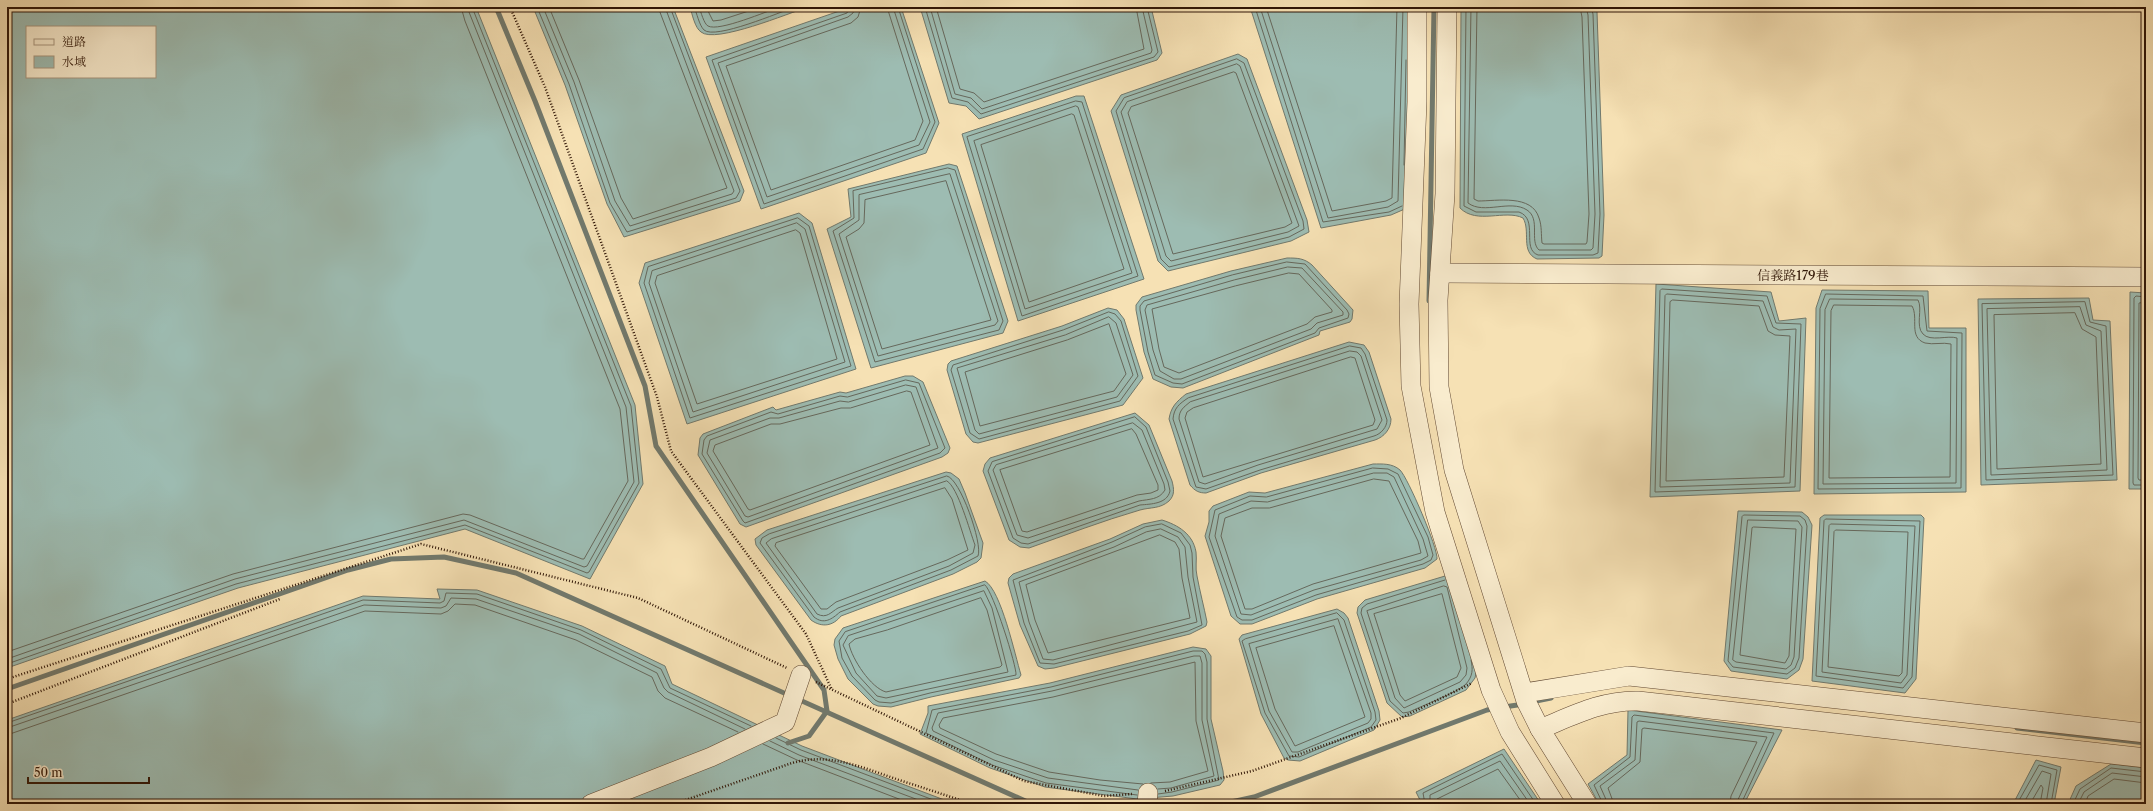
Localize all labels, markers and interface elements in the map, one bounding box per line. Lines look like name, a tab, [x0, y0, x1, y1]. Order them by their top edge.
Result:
legend	[26, 26, 156, 78]
text: 道路	[62, 34, 86, 49]
text: 水域	[62, 54, 86, 69]
street label: 信義路179巷	[1757, 267, 1829, 283]
scale bar	[28, 759, 149, 785]
text: 50 m	[34, 765, 63, 780]

